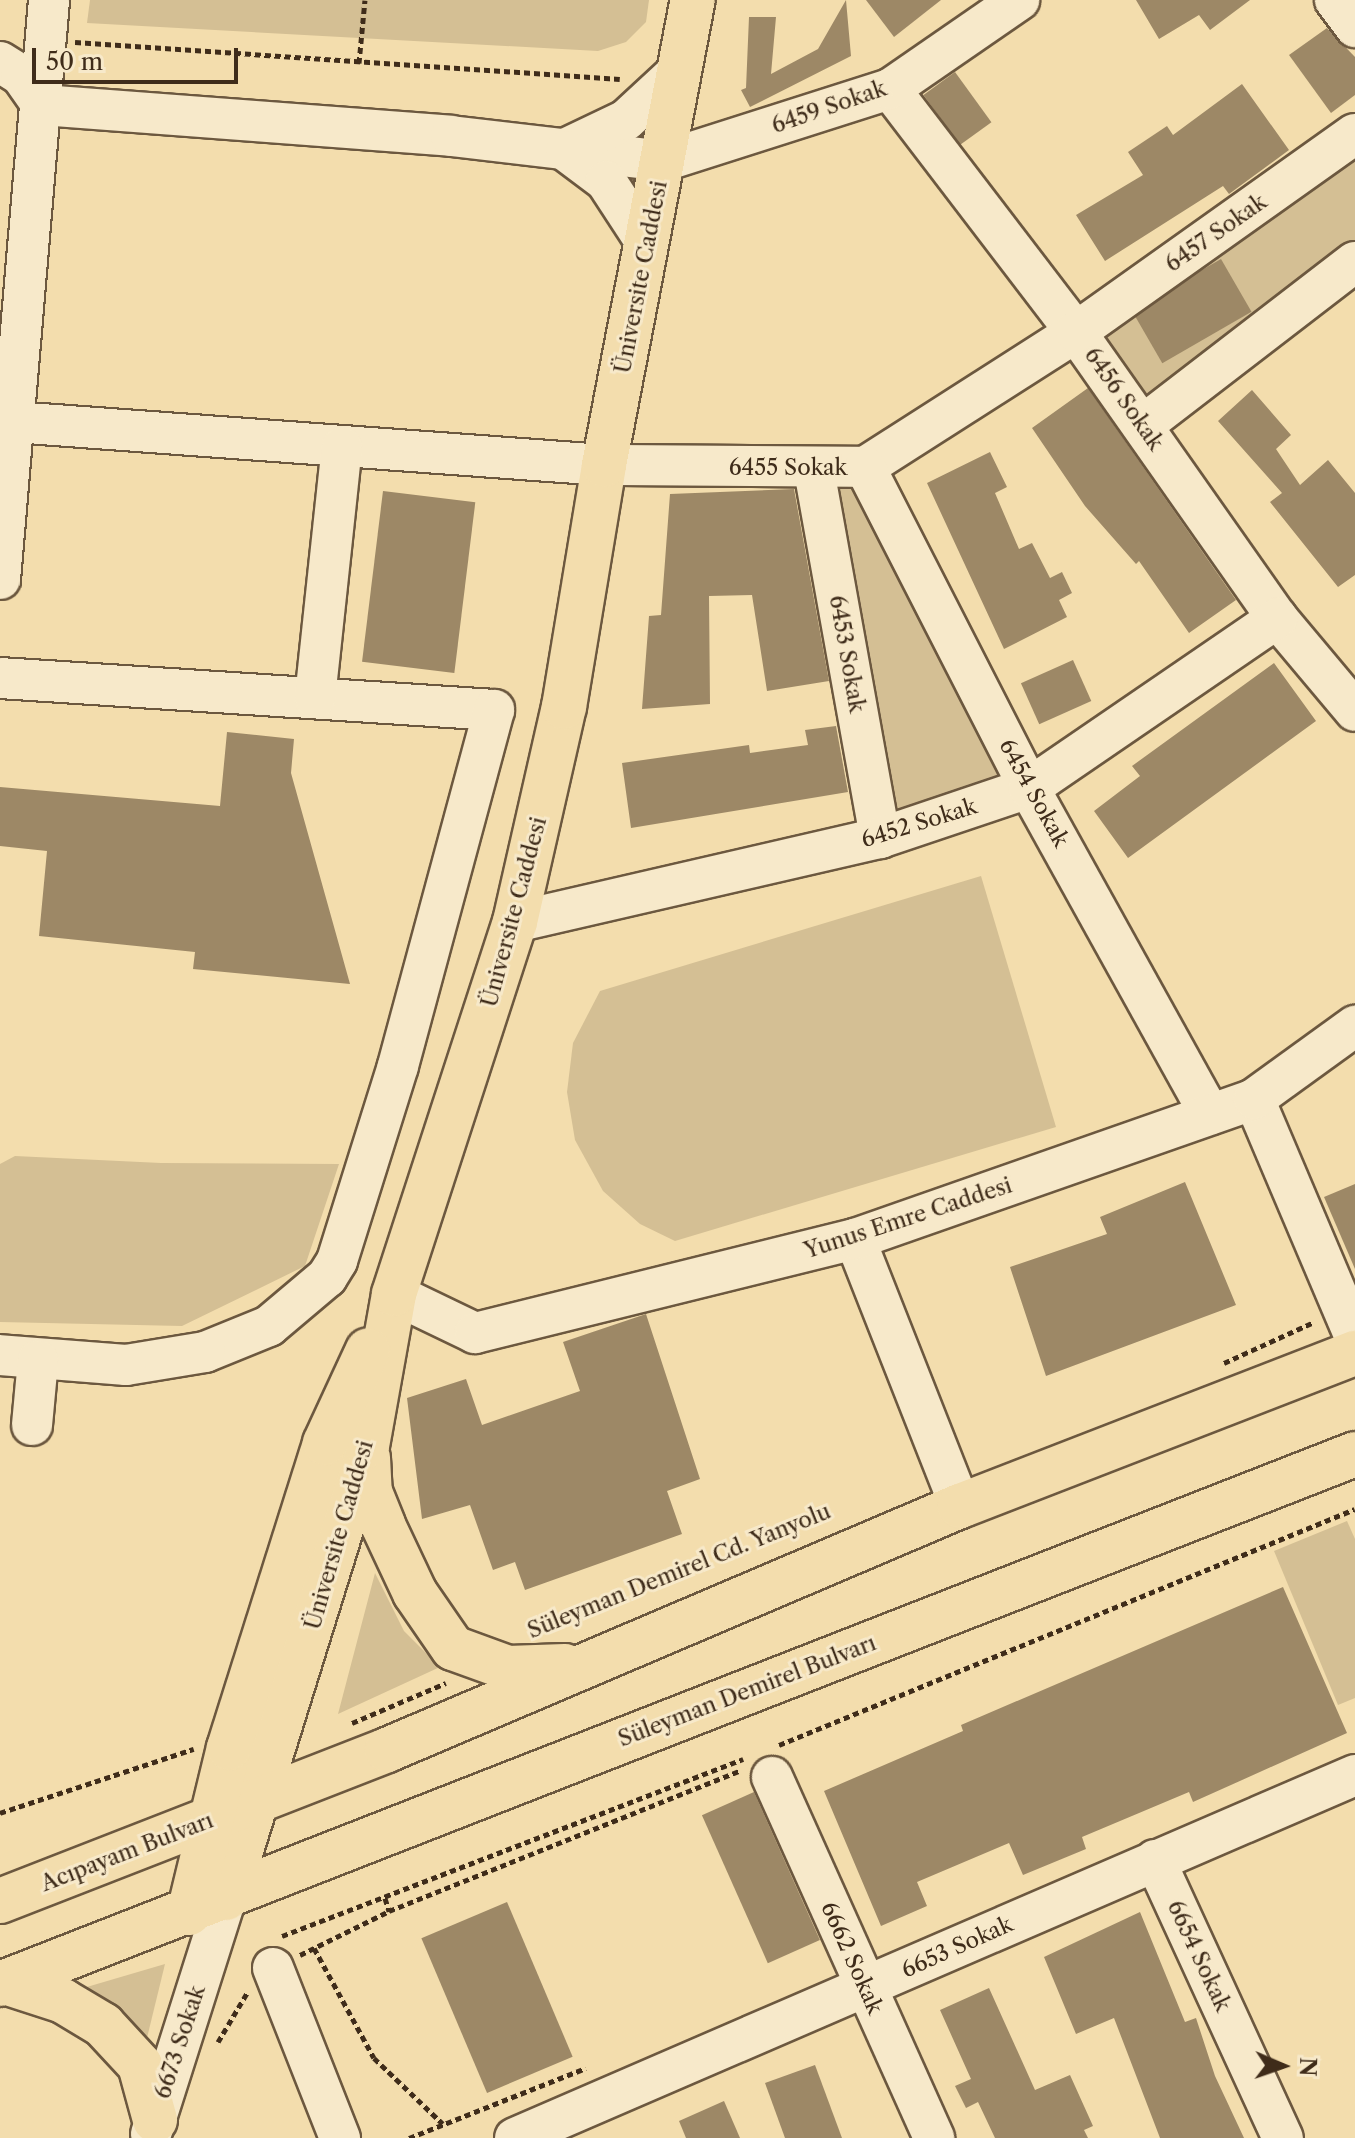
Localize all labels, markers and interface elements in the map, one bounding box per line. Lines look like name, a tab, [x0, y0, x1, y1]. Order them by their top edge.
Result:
scale bar	[36, 32, 242, 82]
text: 50 m	[46, 47, 103, 76]
street label: 6459 Sokak	[768, 75, 890, 139]
street label: Üniversite Caddesi	[609, 178, 673, 376]
street label: 6457 Sokak	[1160, 188, 1272, 278]
street label: 6456 Sokak	[1079, 342, 1169, 456]
street label: 6455 Sokak	[729, 455, 847, 481]
street label: 6453 Sokak	[824, 593, 870, 715]
street label: 6454 Sokak	[994, 734, 1074, 852]
street label: 6452 Sokak	[858, 793, 980, 853]
street label: Üniversite Caddesi	[476, 814, 552, 1010]
street label: Yunus Emre Caddesi	[801, 1172, 1015, 1264]
street label: Üniversite Caddesi	[299, 1437, 379, 1633]
street label: Süleyman Demirel Cd. Yanyolu	[523, 1498, 835, 1644]
street label: Süleyman Demirel Bulvarı	[614, 1630, 880, 1752]
street label: Acıpayam Bulvarı	[37, 1807, 217, 1897]
street label: 6654 Sokak	[1162, 1896, 1236, 2016]
street label: 6662 Sokak	[815, 1898, 889, 2018]
street label: 6653 Sokak	[897, 1911, 1017, 1983]
street label: 6673 Sokak	[149, 1982, 211, 2102]
north arrow	[1243, 2026, 1323, 2106]
text: N	[1294, 2057, 1321, 2077]

